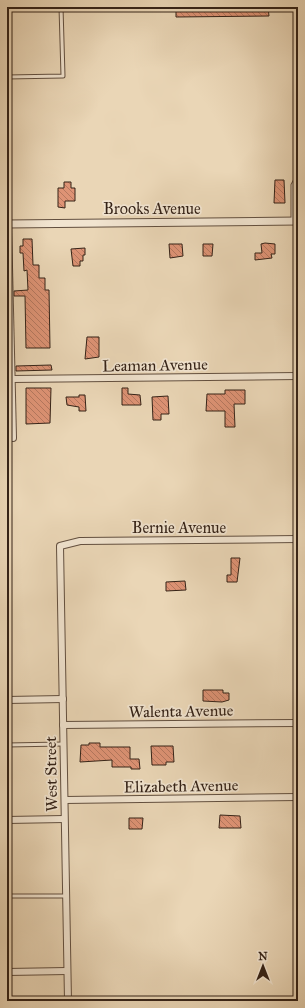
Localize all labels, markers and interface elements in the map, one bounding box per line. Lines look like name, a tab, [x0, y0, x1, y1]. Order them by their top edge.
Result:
street label: Brooks Avenue	[103, 199, 201, 218]
street label: Leaman Avenue	[102, 355, 208, 375]
street label: Bernie Avenue	[132, 518, 227, 537]
street label: Walenta Avenue	[129, 701, 234, 721]
street label: West Street	[41, 736, 61, 812]
street label: Elizabeth Avenue	[123, 775, 239, 797]
north arrow	[243, 946, 283, 986]
text: N	[258, 950, 268, 963]

